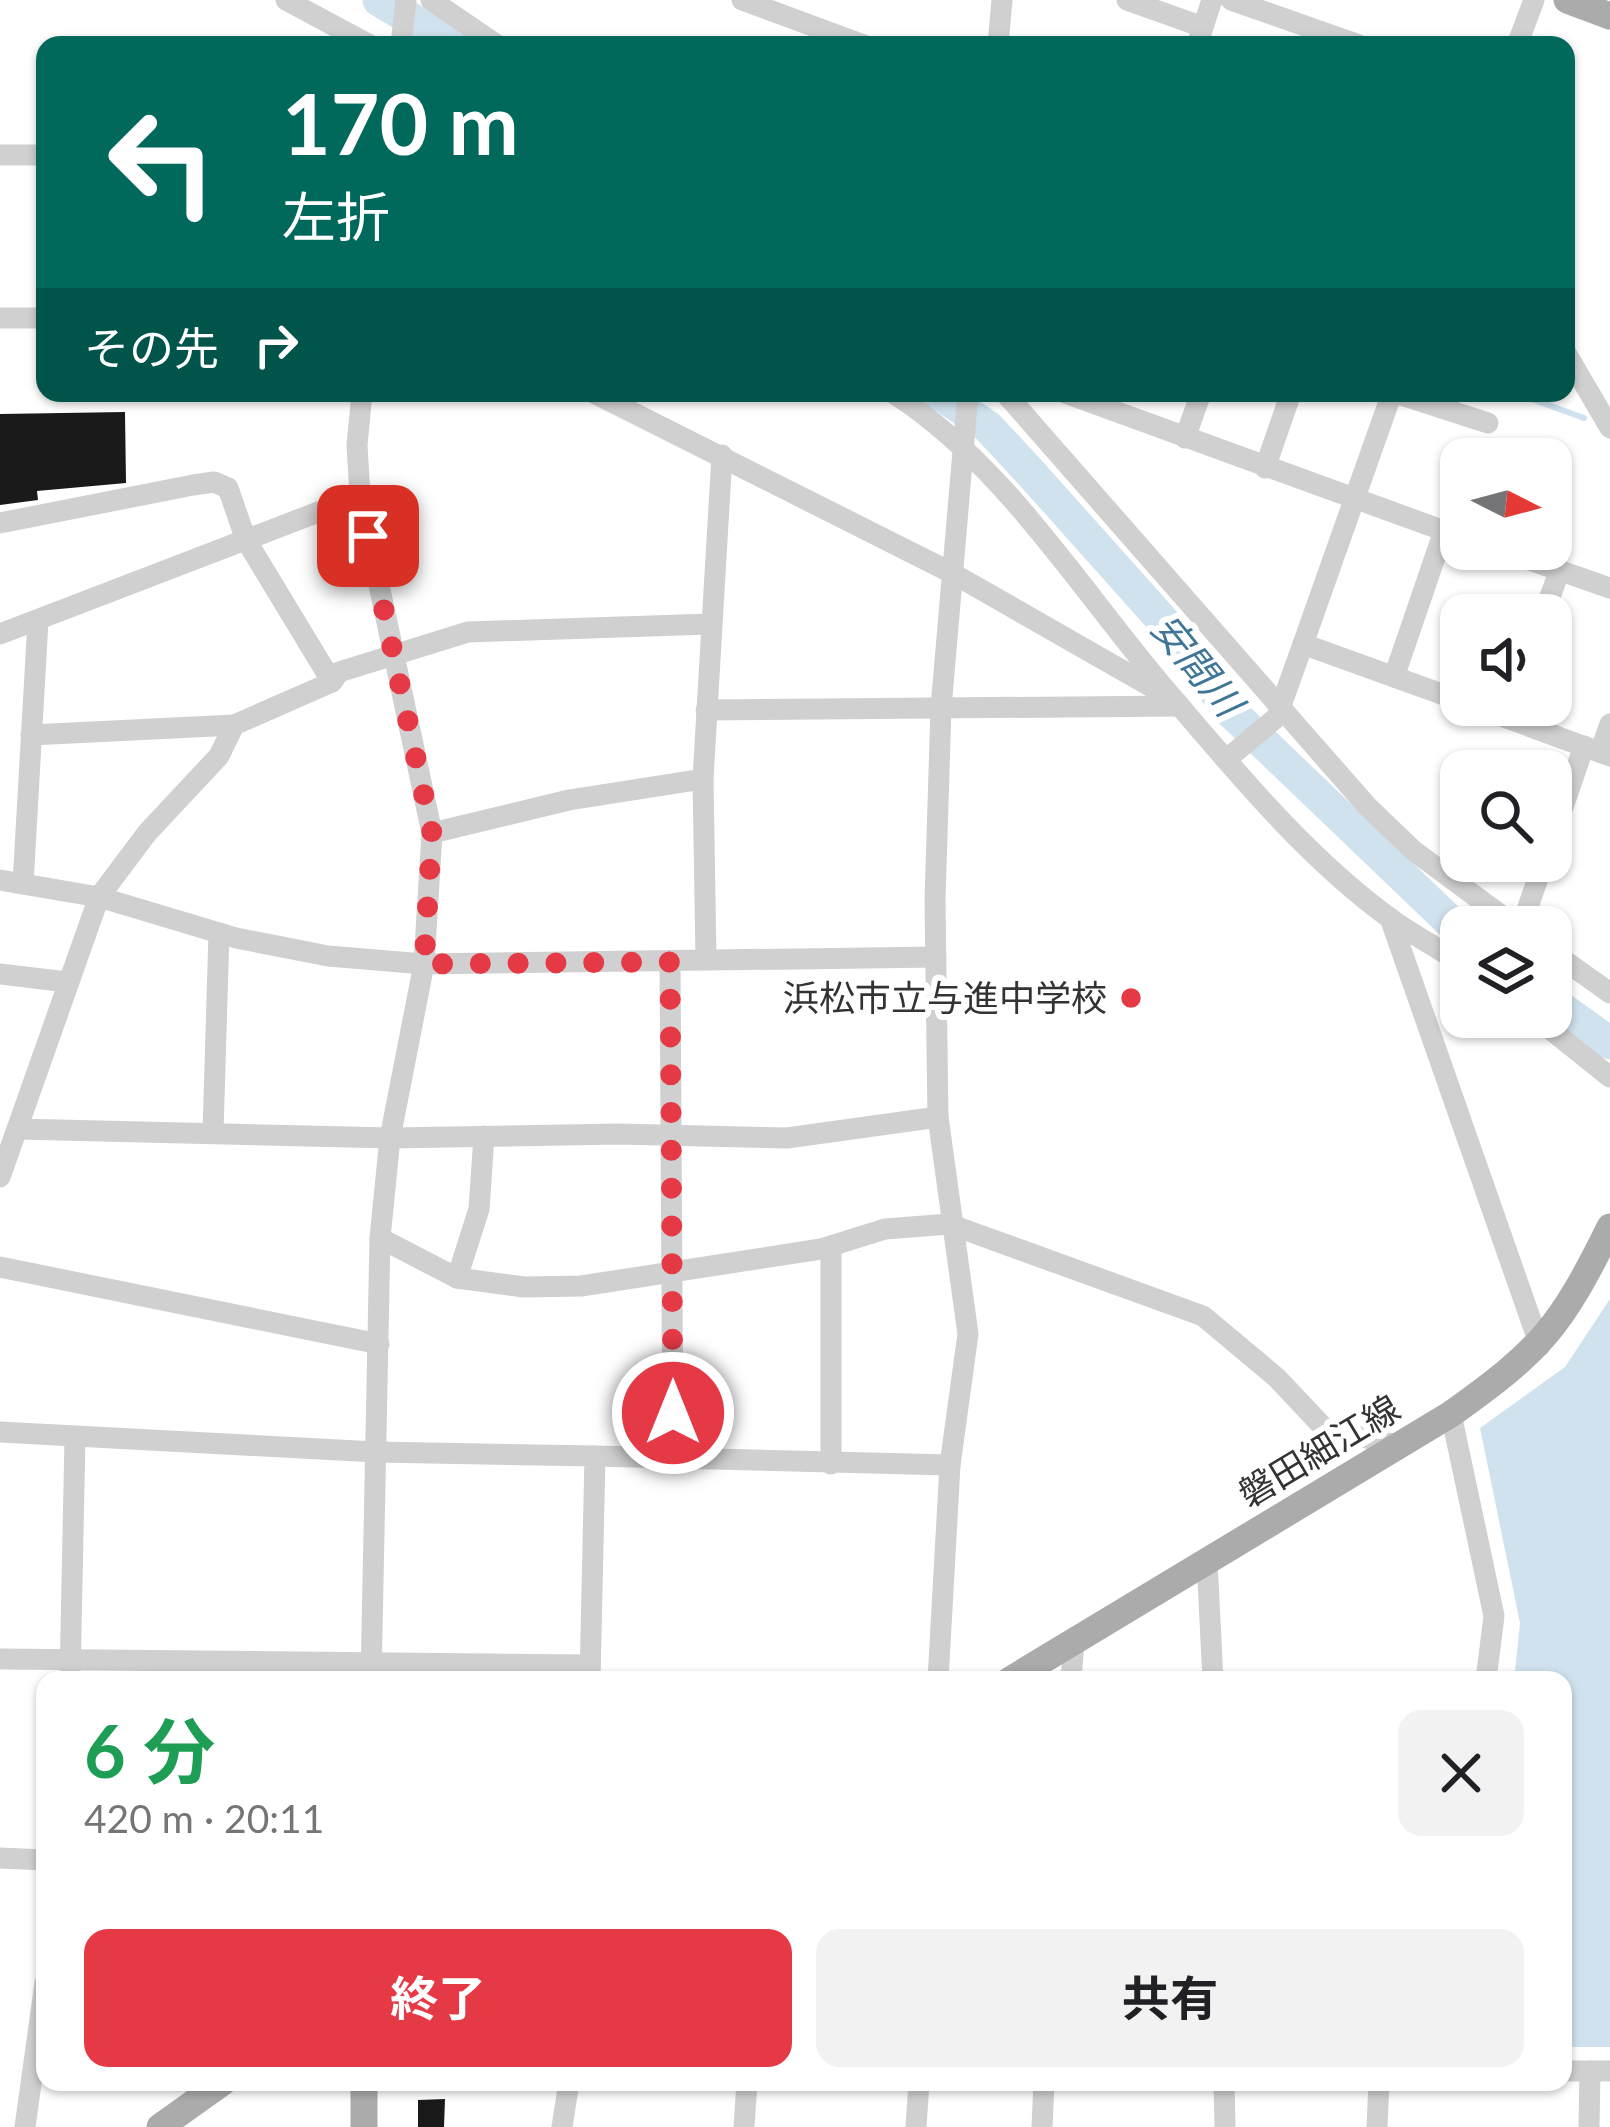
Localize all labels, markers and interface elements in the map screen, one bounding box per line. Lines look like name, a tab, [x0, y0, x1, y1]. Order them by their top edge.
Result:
text: 170 m	[282, 72, 519, 173]
icon: left	[84, 84, 240, 240]
text: 左折	[282, 184, 390, 249]
icon: right	[243, 312, 309, 378]
text: その先	[84, 321, 219, 375]
north arrow	[1440, 438, 1572, 570]
map controls	[1440, 438, 1572, 1038]
pin	[317, 485, 419, 587]
icon: arrive	[335, 503, 401, 569]
button: sound	[1440, 594, 1572, 726]
water label: 安間川	[1143, 604, 1255, 727]
button: search	[1440, 750, 1572, 882]
button: layers	[1440, 906, 1572, 1038]
place label: 浜松市立与進中学校	[783, 975, 1107, 1019]
marker: 浜松市立与進中学校	[1118, 985, 1144, 1011]
position arrow	[610, 1350, 736, 1476]
street label: 磐田細江線	[1230, 1385, 1407, 1515]
text: 6 分	[84, 1707, 215, 1793]
button: close	[1398, 1710, 1524, 1836]
text: 420 m · 20:11	[84, 1795, 324, 1841]
button: 終了	[84, 1929, 792, 2067]
button: 共有	[816, 1929, 1524, 2067]

